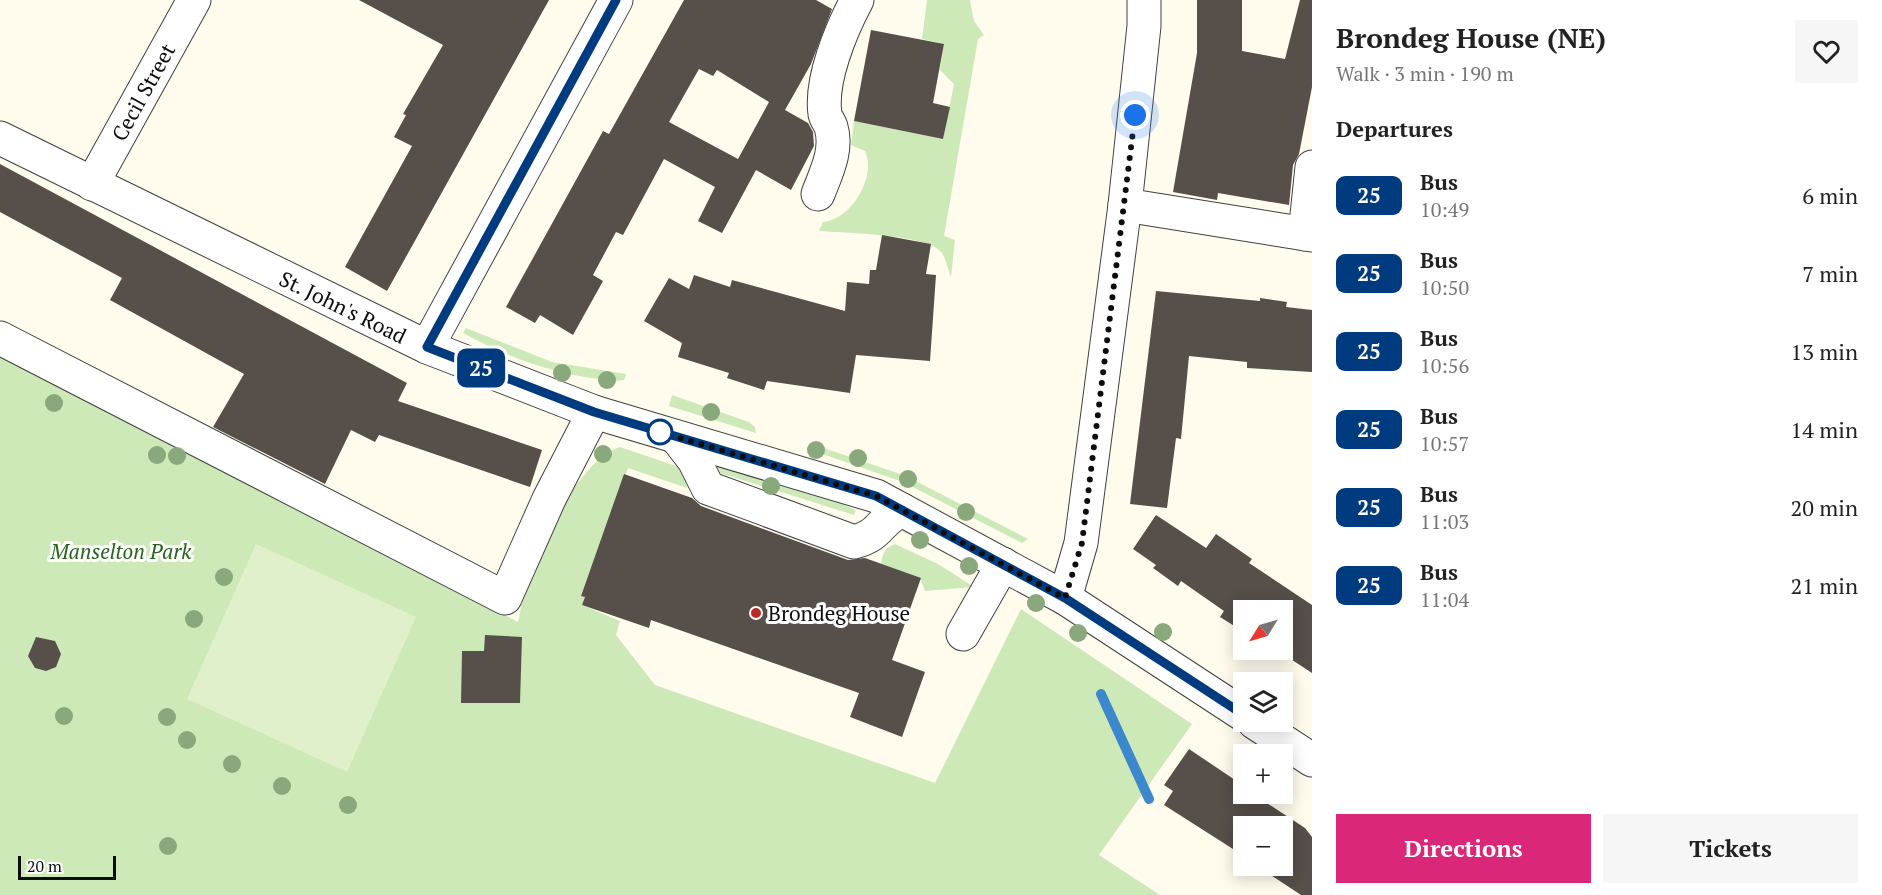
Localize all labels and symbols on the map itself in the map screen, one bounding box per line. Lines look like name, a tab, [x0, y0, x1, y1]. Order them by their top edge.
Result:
street label: Cecil Street	[105, 38, 181, 146]
your location	[1120, 100, 1150, 130]
street label: St. John's Road	[275, 264, 411, 350]
line badge: 25	[454, 348, 508, 388]
unlabelled marker	[647, 419, 673, 445]
park label: Manselton Park	[50, 537, 192, 565]
place label: Brondeg House	[768, 599, 910, 627]
north arrow	[1233, 600, 1293, 660]
marker: Brondeg House	[749, 606, 763, 620]
scale bar	[18, 853, 116, 880]

